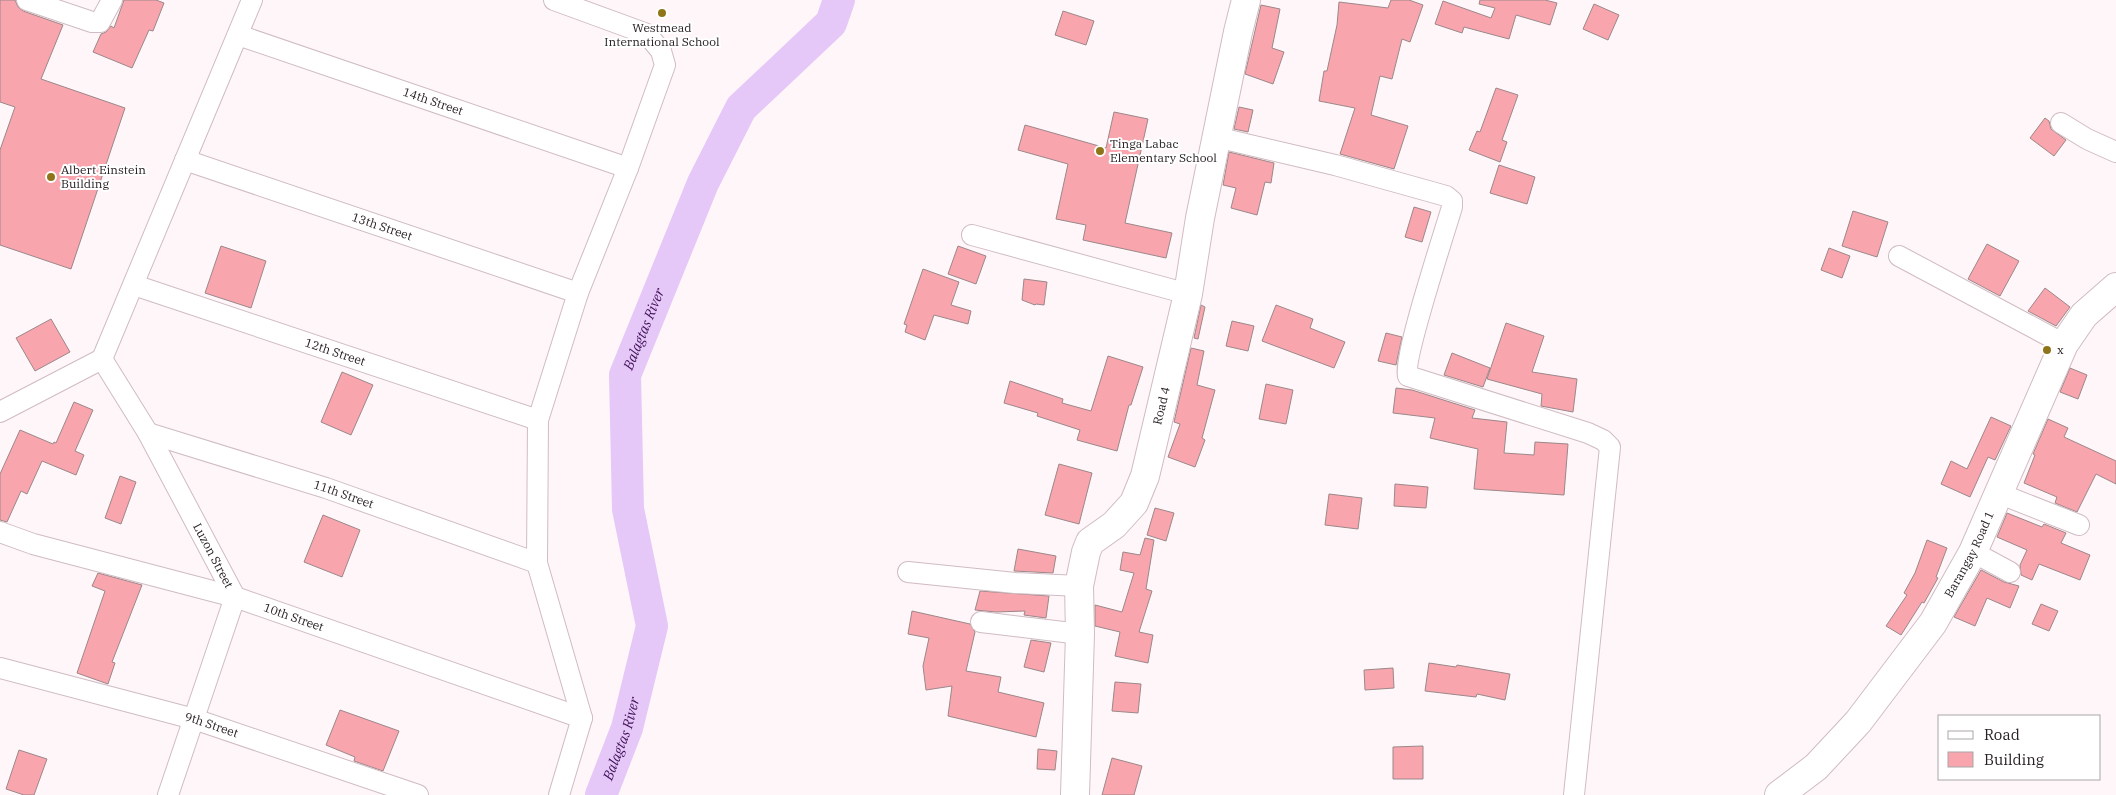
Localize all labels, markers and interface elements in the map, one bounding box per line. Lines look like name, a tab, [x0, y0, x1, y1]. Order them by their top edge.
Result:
marker: Westmead International School	[656, 7, 668, 19]
place label: Westmead International School	[604, 20, 720, 49]
street label: 14th Street	[401, 84, 465, 118]
place label: Tinga Labac Elementary School	[1110, 136, 1217, 165]
marker: Tinga Labac Elementary School	[1094, 145, 1106, 157]
place label: Albert Einstein Building	[61, 162, 146, 191]
marker: Albert Einstein Building	[45, 171, 57, 183]
street label: 13th Street	[350, 209, 414, 243]
water label: Balagtas River	[619, 285, 669, 373]
street label: 12th Street	[303, 335, 367, 369]
place label: x	[2057, 342, 2064, 357]
marker: x	[2041, 344, 2053, 356]
street label: Road 4	[1149, 385, 1173, 426]
street label: 11th Street	[312, 477, 376, 511]
street label: Barangay Road 1	[1941, 509, 1997, 600]
street label: Luzon Street	[190, 520, 237, 591]
street label: 10th Street	[262, 600, 326, 634]
water label: Balagtas River	[598, 694, 643, 784]
street label: 9th Street	[183, 709, 240, 740]
legend	[1938, 715, 2101, 780]
text: Road	[1984, 725, 2020, 744]
text: Building	[1984, 750, 2044, 769]

